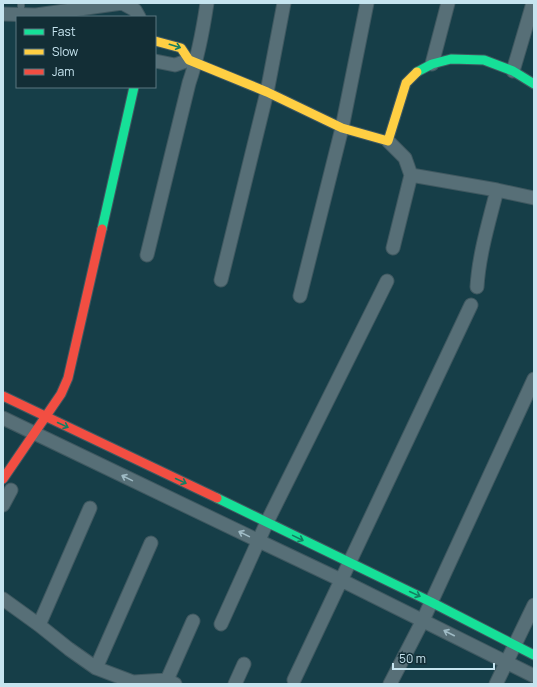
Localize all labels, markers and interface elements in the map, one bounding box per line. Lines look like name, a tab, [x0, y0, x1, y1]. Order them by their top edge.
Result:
legend	[16, 16, 156, 88]
text: Fast	[52, 23, 76, 40]
text: Slow	[52, 43, 78, 60]
one-way arrow	[168, 43, 181, 50]
text: Jam	[52, 63, 74, 80]
one-way arrow	[57, 422, 69, 429]
one-way arrow	[121, 474, 133, 481]
one-way arrow	[174, 478, 186, 485]
one-way arrow	[238, 530, 250, 537]
one-way arrow	[292, 534, 304, 542]
one-way arrow	[409, 591, 421, 598]
one-way arrow	[443, 629, 455, 637]
scale bar	[393, 645, 494, 671]
text: 50 m	[399, 650, 426, 667]

